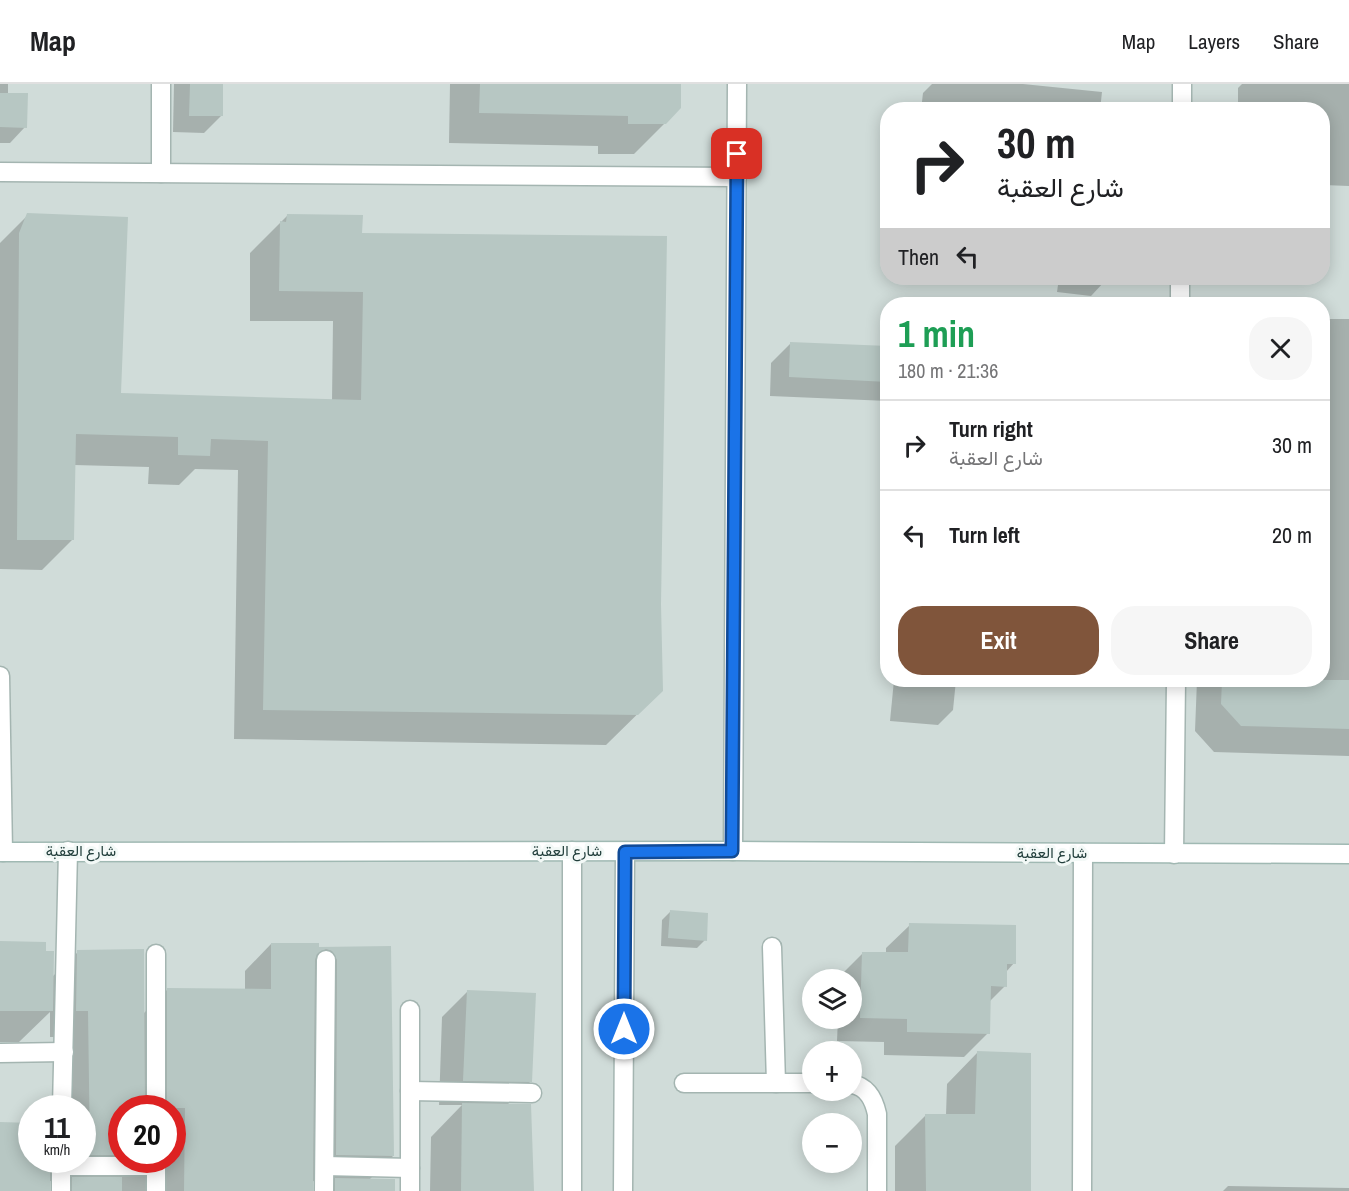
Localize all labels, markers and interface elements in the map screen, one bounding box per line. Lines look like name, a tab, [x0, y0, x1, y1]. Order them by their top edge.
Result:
text: Map	[30, 22, 76, 60]
text: Map	[1122, 27, 1155, 56]
text: Layers	[1188, 27, 1240, 56]
text: Share	[1273, 27, 1319, 56]
text: 30 m	[997, 115, 1076, 171]
icon: right	[898, 126, 976, 204]
pin	[711, 128, 762, 179]
icon: arrive	[720, 137, 753, 170]
text: شارع العقبة	[997, 169, 1124, 205]
icon: left	[951, 240, 984, 273]
text: Then	[898, 242, 939, 272]
text: 1 min	[898, 310, 975, 358]
button: close	[1249, 317, 1312, 380]
text: 180 m · 21:36	[898, 357, 998, 384]
text: Turn right	[949, 414, 1033, 444]
icon: right	[898, 429, 931, 462]
text: 30 m	[1272, 430, 1312, 460]
text: شارع العقبة	[949, 444, 1043, 471]
icon: left	[898, 519, 931, 552]
text: Turn left	[949, 520, 1020, 550]
text: 20 m	[1272, 520, 1312, 550]
button: Exit	[898, 606, 1099, 675]
button: Share	[1111, 606, 1312, 675]
street label: شارع العقبة	[46, 840, 116, 862]
street label: شارع العقبة	[532, 840, 602, 862]
street label: شارع العقبة	[1017, 842, 1087, 864]
map controls	[802, 969, 862, 1173]
button: layers	[802, 969, 862, 1029]
position arrow	[592, 997, 656, 1061]
button: +	[802, 1041, 862, 1101]
speed limit sign: 20	[108, 1095, 186, 1173]
text: 11	[44, 1107, 70, 1147]
button: −	[802, 1113, 862, 1173]
text: km/h	[44, 1139, 70, 1160]

